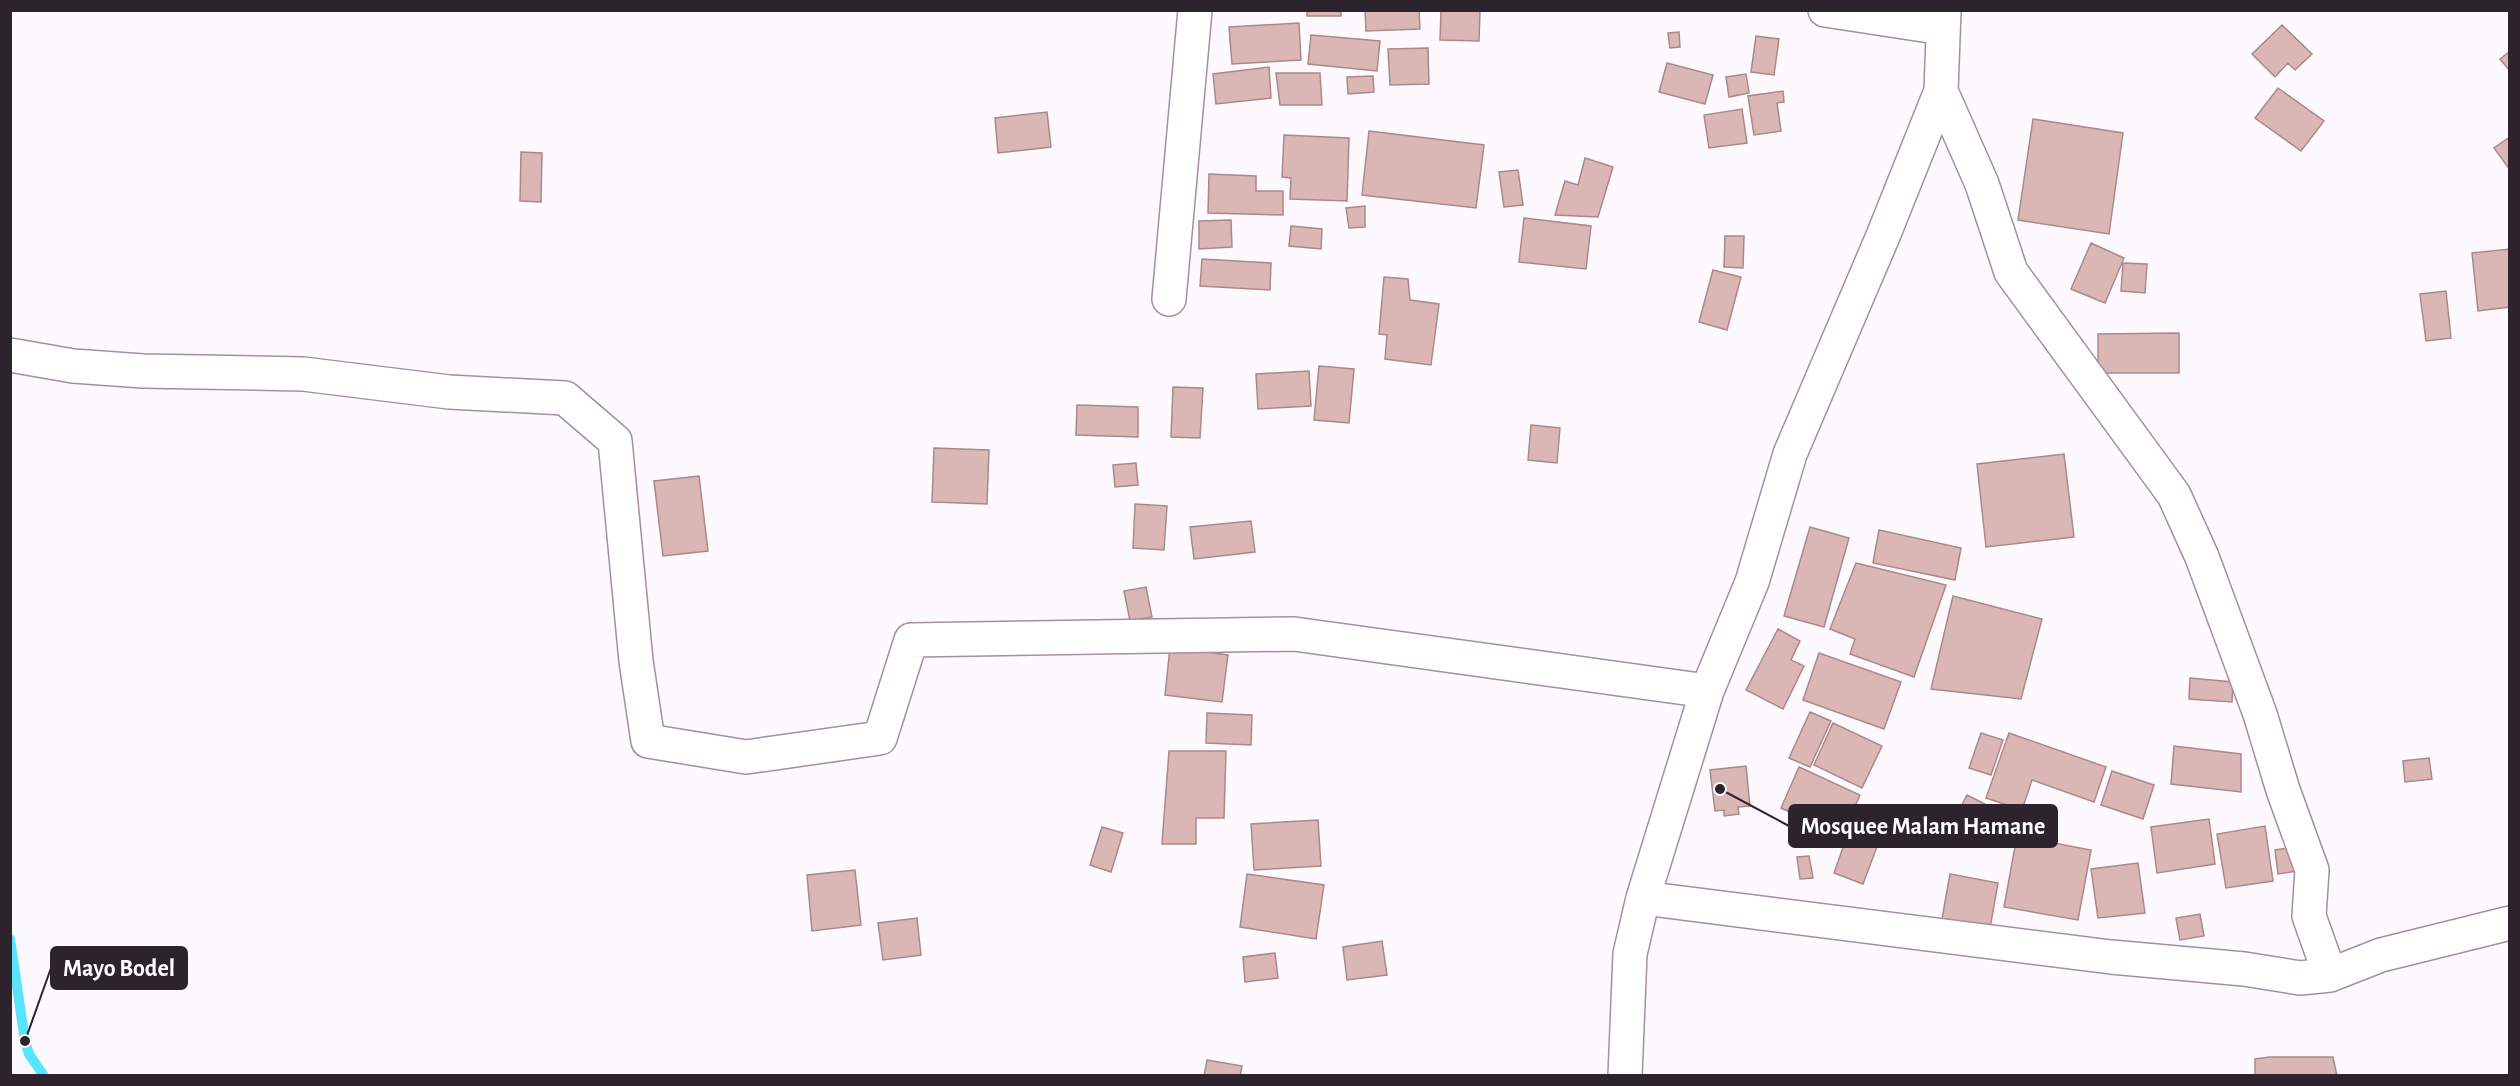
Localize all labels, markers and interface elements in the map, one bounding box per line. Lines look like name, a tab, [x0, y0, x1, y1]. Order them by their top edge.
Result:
callout: Mosquee Malam Hamane	[1789, 805, 2057, 847]
text: Mosquee Malam Hamane	[1801, 815, 2045, 839]
callout: Mayo Bodel	[51, 947, 187, 989]
text: Mayo Bodel	[63, 957, 175, 981]

